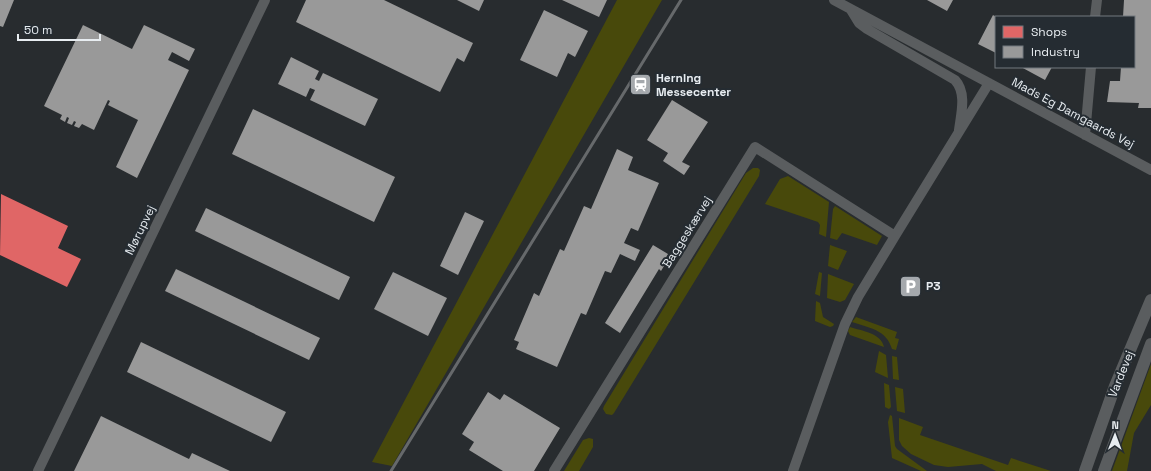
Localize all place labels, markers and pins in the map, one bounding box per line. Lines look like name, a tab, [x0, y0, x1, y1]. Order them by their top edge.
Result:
place label: Herning Messecenter	[656, 70, 731, 100]
station icon: Herning Messecenter	[628, 72, 654, 98]
parking icon: P3	[898, 273, 924, 299]
place label: P3	[926, 278, 941, 294]

